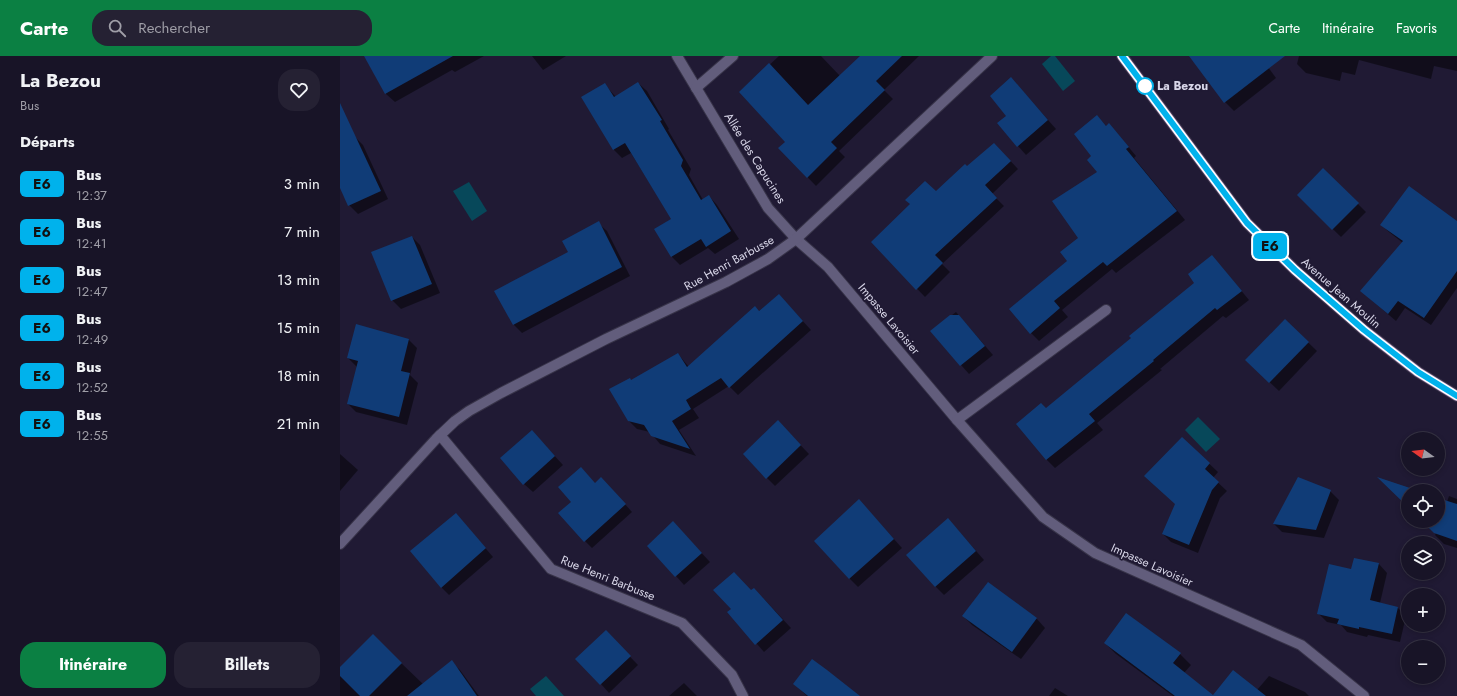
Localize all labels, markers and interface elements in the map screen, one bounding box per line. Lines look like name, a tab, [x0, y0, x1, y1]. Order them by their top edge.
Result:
search box	[92, 10, 372, 46]
text: Carte	[20, 15, 68, 42]
icon: search	[106, 17, 128, 39]
text: Rechercher	[138, 17, 210, 39]
text: Carte	[1268, 18, 1300, 38]
text: Itinéraire	[1322, 18, 1374, 38]
text: Favoris	[1396, 18, 1437, 38]
text: La Bezou	[20, 67, 101, 94]
button: heart	[278, 69, 320, 111]
marker: La Bezou	[1136, 77, 1154, 95]
place label: La Bezou	[1157, 77, 1208, 95]
text: Bus	[20, 96, 39, 115]
street label: Allée des Capucines	[720, 109, 790, 207]
text: Départs	[20, 131, 75, 153]
text: Bus	[76, 164, 101, 186]
text: 3 min	[284, 173, 320, 195]
text: E6	[33, 174, 51, 194]
text: 12:37	[76, 186, 107, 205]
text: Bus	[76, 212, 101, 234]
text: 7 min	[284, 221, 320, 243]
text: E6	[33, 222, 51, 242]
street label: Rue Henri Barbusse	[681, 231, 777, 295]
line badge: E6	[1252, 233, 1288, 259]
text: 12:41	[76, 234, 107, 253]
text: E6	[1261, 236, 1279, 256]
street label: Avenue Jean Moulin	[1297, 253, 1385, 333]
text: Bus	[76, 260, 101, 282]
text: 13 min	[277, 269, 320, 291]
text: E6	[33, 270, 51, 290]
street label: Impasse Lavoisier	[854, 279, 925, 359]
text: 12:47	[76, 282, 108, 301]
text: Bus	[76, 308, 101, 330]
text: 15 min	[277, 317, 320, 339]
text: E6	[33, 318, 51, 338]
text: 12:49	[76, 330, 108, 349]
text: Bus	[76, 356, 101, 378]
text: 18 min	[277, 365, 320, 387]
text: E6	[33, 366, 51, 386]
text: 12:52	[76, 378, 108, 397]
text: Bus	[76, 404, 101, 426]
text: 21 min	[277, 413, 320, 435]
text: E6	[33, 414, 51, 434]
text: 12:55	[76, 426, 108, 445]
north arrow	[1401, 432, 1445, 476]
map controls	[1401, 432, 1445, 684]
button: locate	[1401, 484, 1445, 528]
button: layers	[1401, 536, 1445, 580]
street label: Impasse Lavoisier	[1108, 539, 1197, 592]
street label: Rue Henri Barbusse	[558, 551, 658, 605]
button: +	[1401, 588, 1445, 632]
button: −	[1401, 640, 1445, 684]
button: Itinéraire	[20, 642, 166, 688]
button: Billets	[174, 642, 320, 688]

